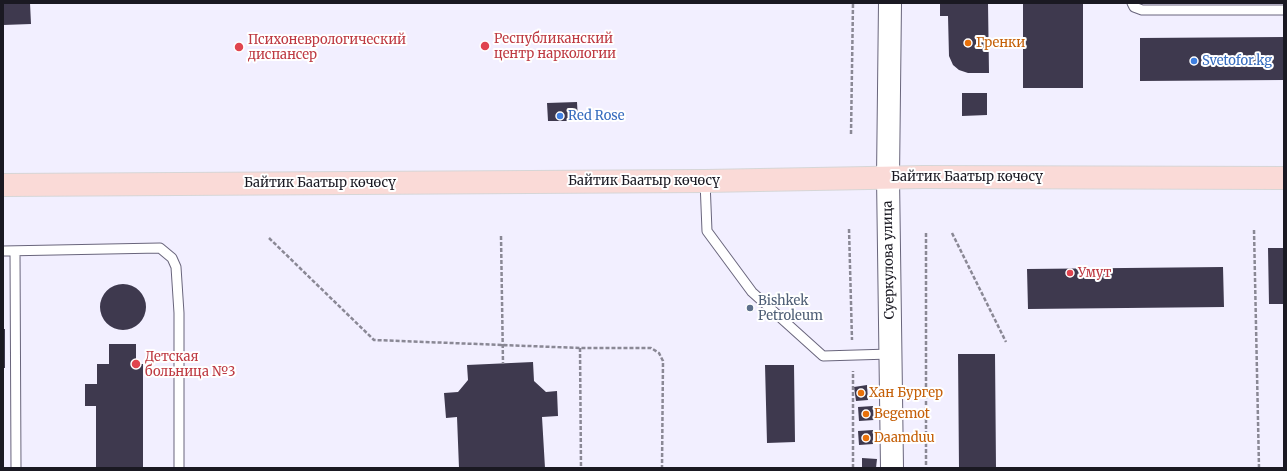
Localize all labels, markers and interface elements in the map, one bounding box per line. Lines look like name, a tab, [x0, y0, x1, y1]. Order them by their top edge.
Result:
place label: Республиканский центр наркологии	[494, 31, 616, 62]
place label: Психоневрологический диспансер	[248, 32, 406, 63]
place label: Гренки	[976, 35, 1025, 51]
marker: Гренки	[963, 38, 973, 48]
marker: Республиканский центр наркологии	[479, 40, 491, 52]
marker: Психоневрологический диспансер	[233, 41, 245, 53]
place label: Svetofor.kg	[1202, 53, 1272, 69]
marker: Svetofor.kg	[1189, 56, 1199, 66]
place label: Red Rose	[568, 108, 625, 124]
marker: Red Rose	[555, 111, 565, 121]
street label: Байтик Баатыр көчөсү	[891, 169, 1043, 185]
street label: Байтик Баатыр көчөсү	[568, 173, 720, 189]
street label: Байтик Баатыр көчөсү	[244, 175, 396, 191]
street label: Суеркулова улица	[880, 200, 898, 320]
place label: Умут	[1078, 265, 1112, 281]
marker: Умут	[1065, 268, 1075, 278]
place label: Bishkek Petroleum	[758, 293, 823, 324]
marker: Bishkek Petroleum	[745, 303, 755, 313]
place label: Детская больница №3	[145, 349, 236, 380]
marker: Детская больница №3	[130, 358, 142, 370]
place label: Хан Бургер	[869, 385, 943, 401]
marker: Хан Бургер	[856, 388, 866, 398]
place label: Begemot	[874, 406, 930, 422]
marker: Begemot	[861, 409, 871, 419]
place label: Daamduu	[874, 430, 935, 446]
marker: Daamduu	[861, 433, 871, 443]

